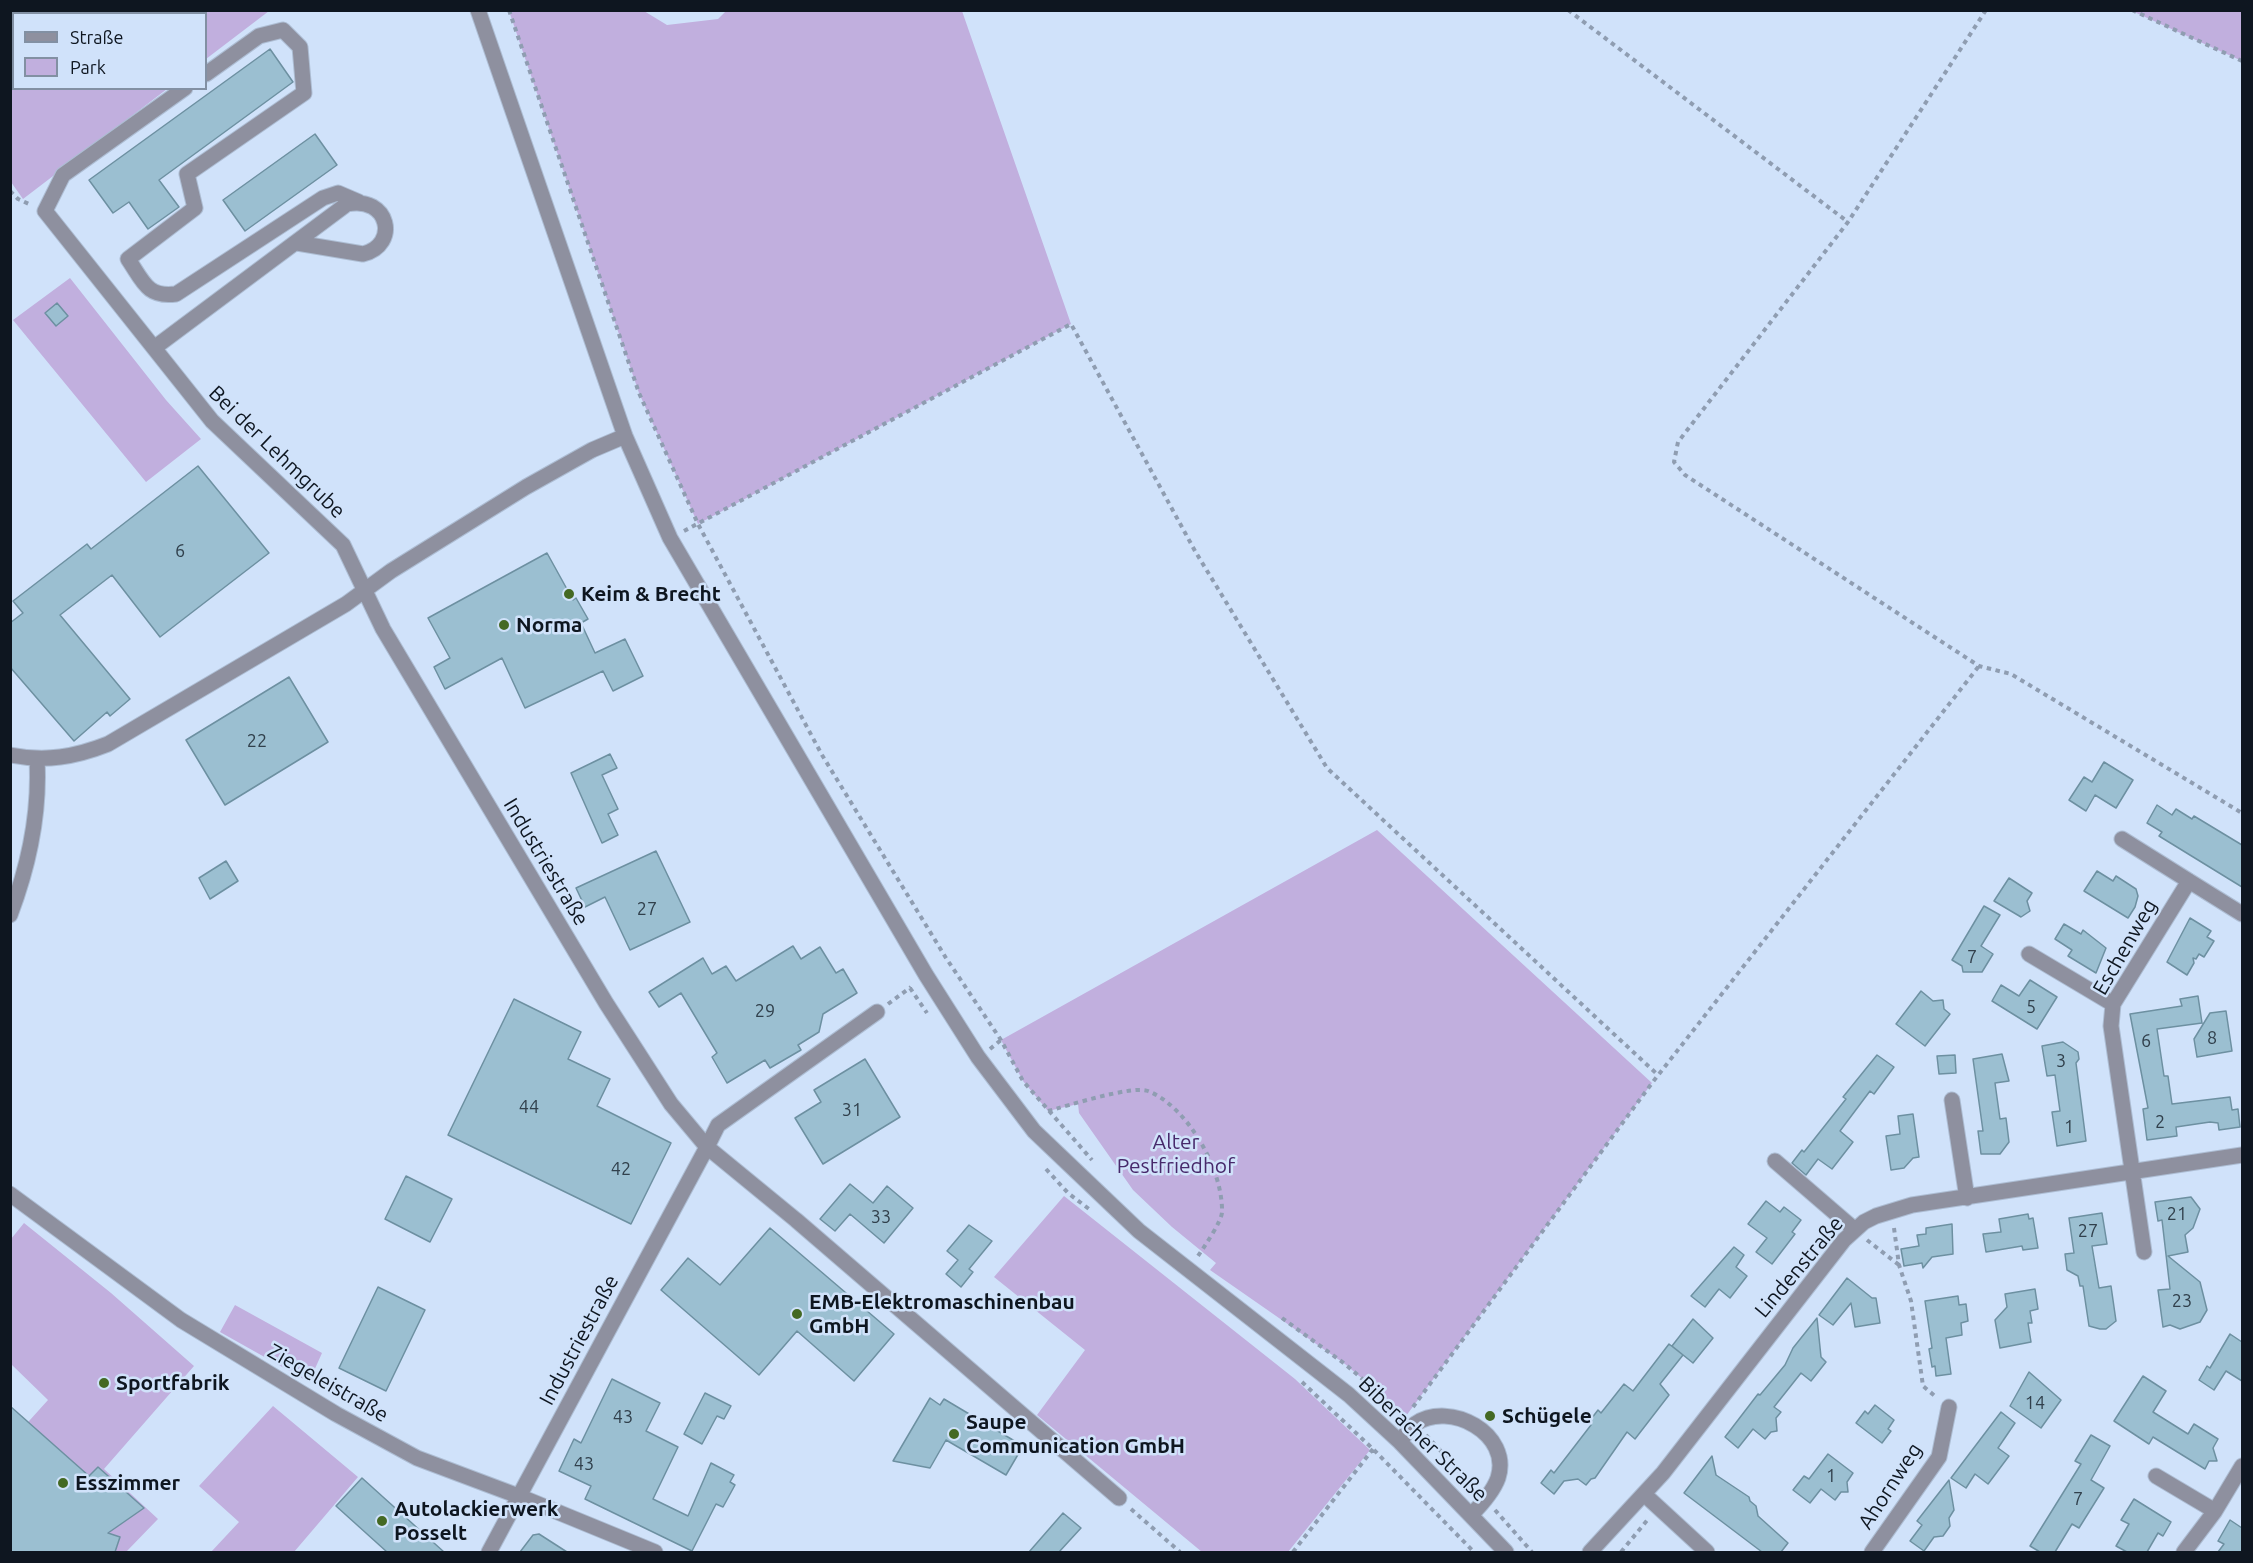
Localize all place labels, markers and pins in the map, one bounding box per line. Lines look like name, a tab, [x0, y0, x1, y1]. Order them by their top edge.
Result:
place label: Keim & Brecht	[581, 581, 721, 607]
marker: Keim & Brecht	[562, 587, 576, 601]
place label: Norma	[516, 612, 582, 638]
marker: Norma	[497, 618, 511, 632]
place label: EMB-Elektromaschinenbau GmbH	[809, 1289, 1075, 1339]
marker: EMB-Elektromaschinenbau GmbH	[790, 1307, 804, 1321]
place label: Sportfabrik	[116, 1370, 230, 1396]
marker: Sportfabrik	[97, 1376, 111, 1390]
place label: Schügele	[1502, 1403, 1592, 1429]
place label: Saupe Communication GmbH	[966, 1409, 1185, 1459]
marker: Schügele	[1483, 1409, 1497, 1423]
marker: Saupe Communication GmbH	[947, 1427, 961, 1441]
place label: Esszimmer	[75, 1470, 180, 1496]
marker: Esszimmer	[56, 1476, 70, 1490]
place label: Autolackierwerk Posselt	[394, 1496, 558, 1546]
marker: Autolackierwerk Posselt	[375, 1514, 389, 1528]

